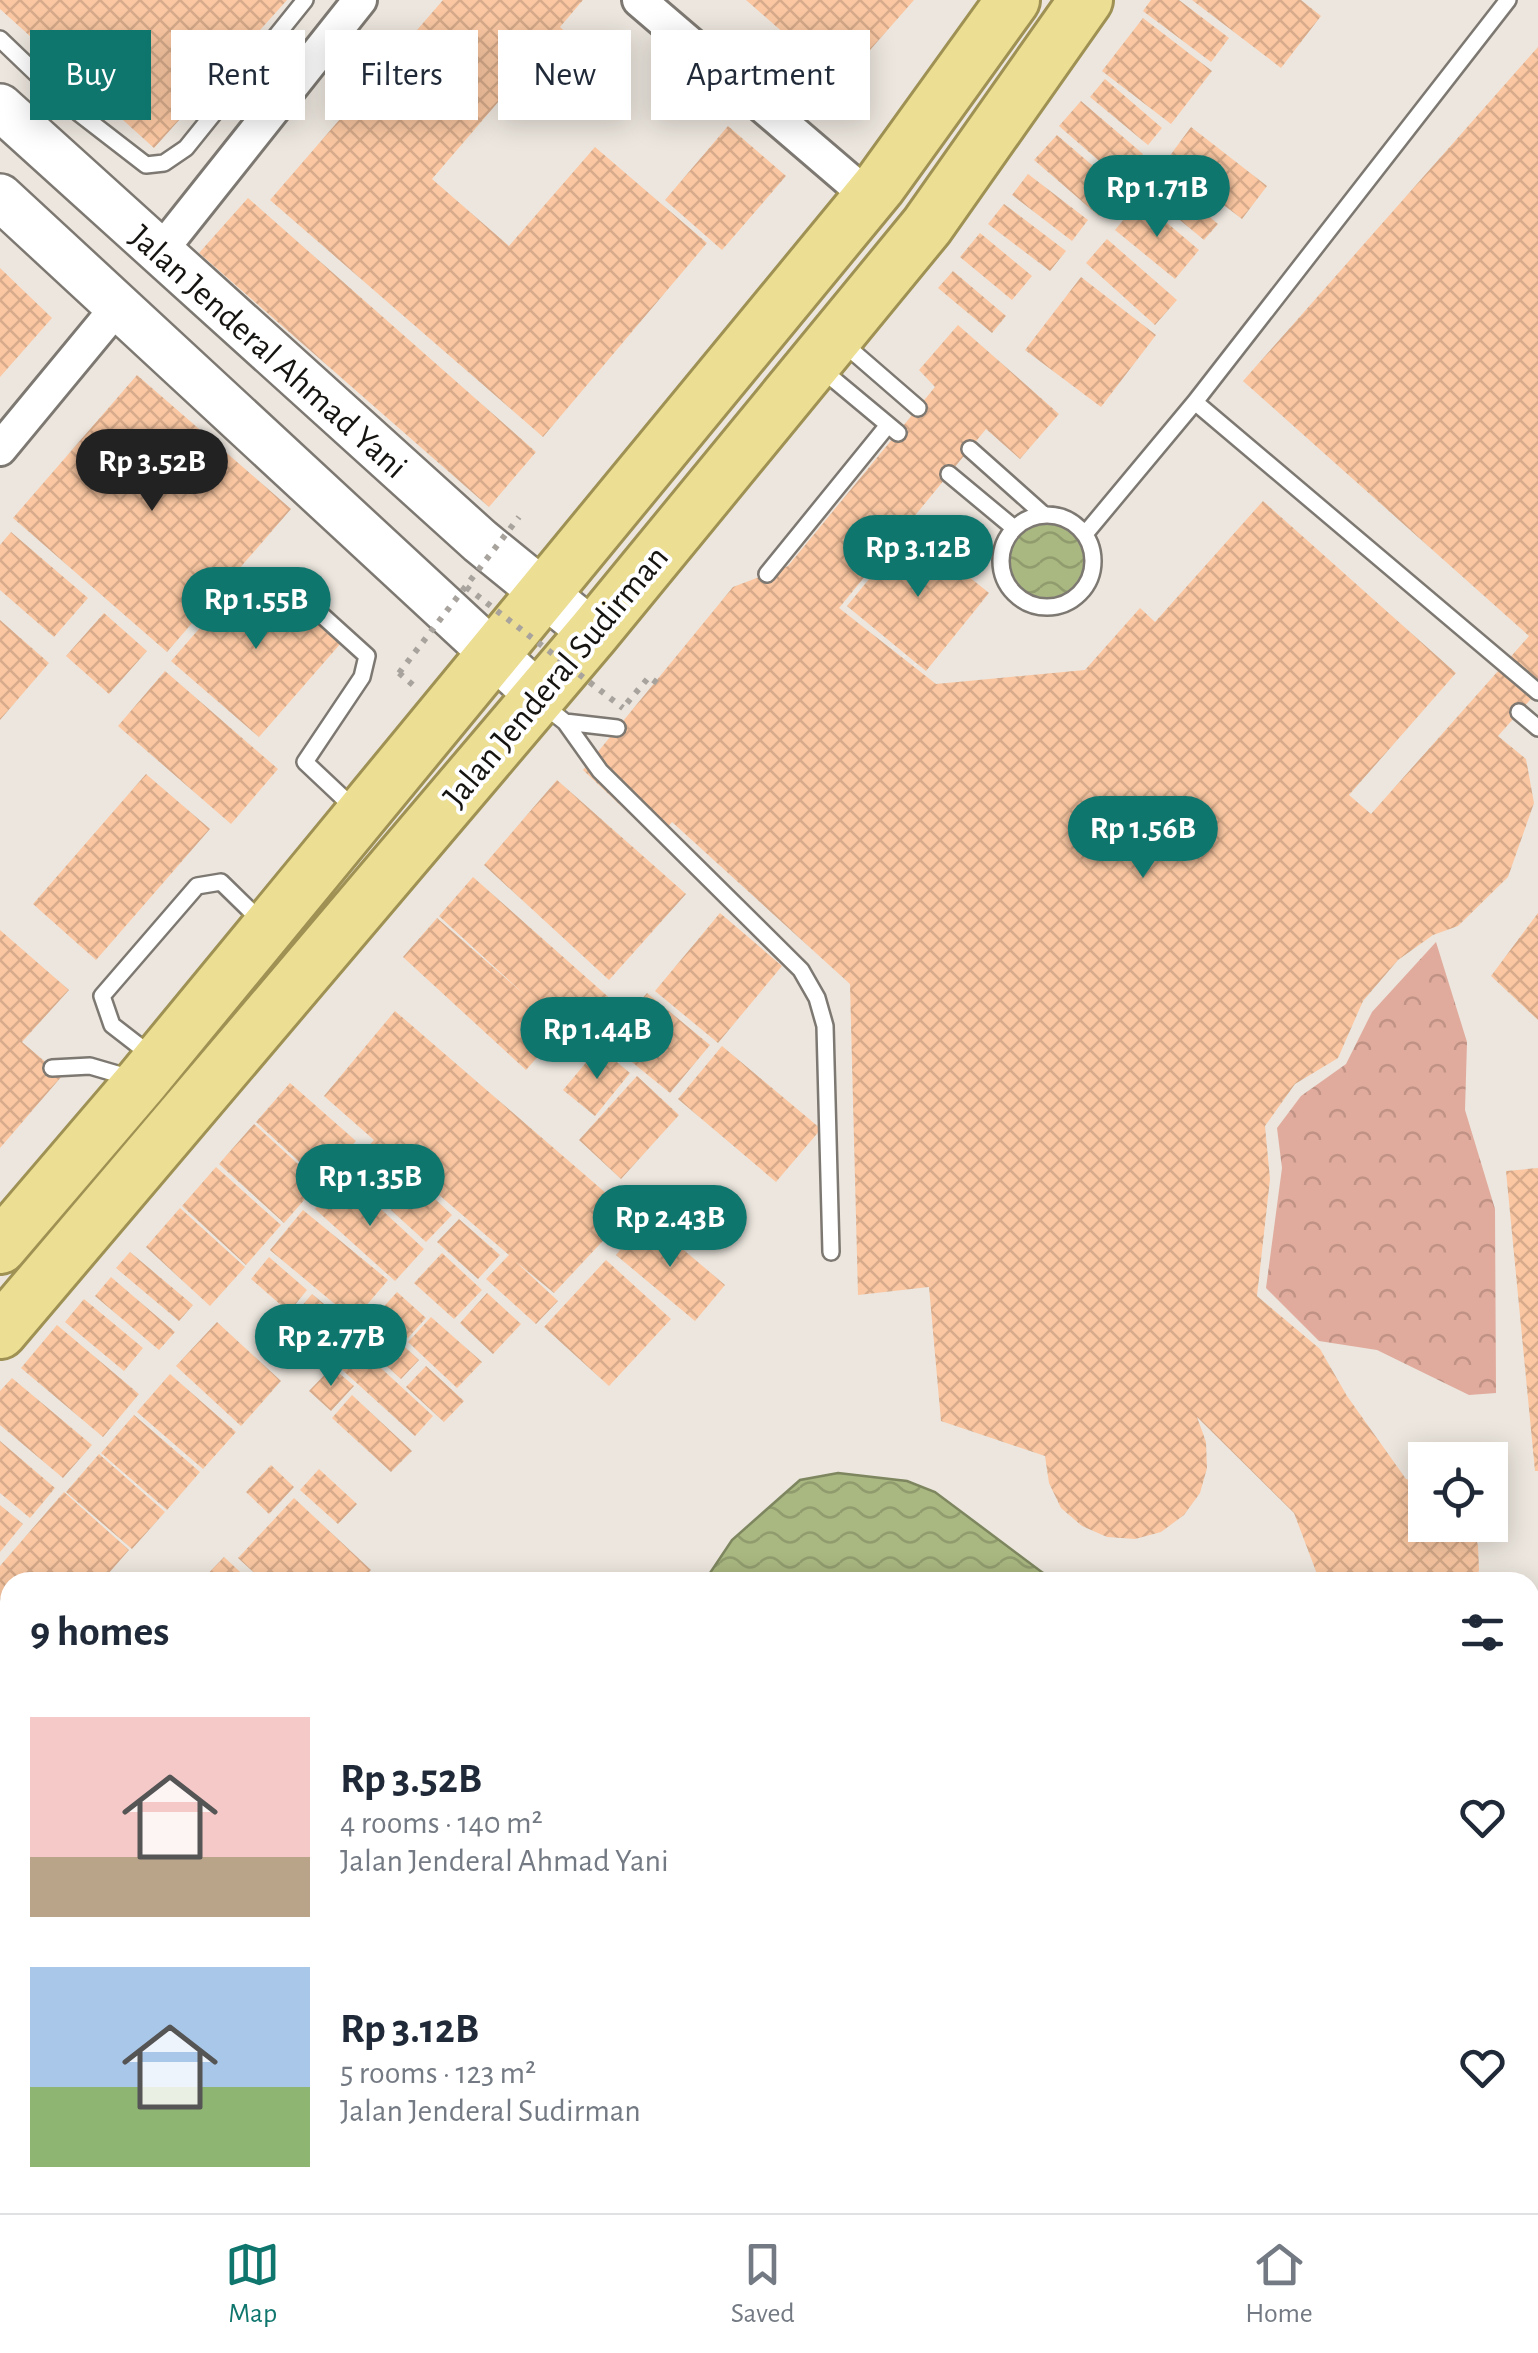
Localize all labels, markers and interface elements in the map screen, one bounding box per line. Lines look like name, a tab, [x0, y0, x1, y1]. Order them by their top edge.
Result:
chip: Buy	[30, 30, 151, 120]
chip: Rent	[171, 30, 305, 120]
chip: Filters	[325, 30, 478, 120]
chip: New	[498, 30, 631, 120]
chip: Apartment	[651, 30, 870, 120]
pin: Rp 1.71B	[1054, 155, 1260, 240]
text: Rp 1.71B	[1106, 171, 1208, 203]
street label: Jalan Jenderal Ahmad Yani	[123, 219, 413, 485]
pin: Rp 3.52B	[49, 429, 255, 514]
text: Rp 3.52B	[98, 445, 206, 477]
pin: Rp 3.12B	[815, 515, 1021, 600]
text: Rp 3.12B	[865, 531, 971, 563]
street label: Jalan Jenderal Sudirman	[437, 540, 675, 814]
pin: Rp 1.55B	[153, 567, 359, 652]
text: Rp 1.55B	[204, 583, 308, 615]
pin: Rp 1.56B	[1040, 796, 1246, 881]
text: Rp 1.56B	[1090, 812, 1196, 844]
pin: Rp 1.44B	[494, 997, 700, 1082]
text: Rp 1.44B	[542, 1013, 652, 1045]
pin: Rp 1.35B	[267, 1144, 473, 1229]
text: Rp 1.35B	[318, 1160, 422, 1192]
pin: Rp 2.43B	[567, 1185, 773, 1270]
text: Rp 2.43B	[615, 1201, 725, 1233]
pin: Rp 2.77B	[228, 1304, 434, 1389]
text: Rp 2.77B	[277, 1320, 385, 1352]
map controls	[1408, 1442, 1508, 1542]
button: locate	[1408, 1442, 1508, 1542]
icon: filters	[1455, 1605, 1510, 1660]
text: 9 homes	[30, 1611, 169, 1653]
icon: home	[110, 1757, 230, 1877]
text: Rp 3.52B	[340, 1758, 482, 1800]
icon: heart	[1455, 1790, 1510, 1845]
text: 4 rooms · 140 m²	[340, 1807, 543, 1839]
text: Jalan Jenderal Ahmad Yani	[340, 1845, 669, 1877]
icon: home	[110, 2007, 230, 2127]
text: Rp 3.12B	[340, 2008, 479, 2050]
icon: heart	[1455, 2040, 1510, 2095]
text: 5 rooms · 123 m²	[340, 2057, 536, 2089]
text: Jalan Jenderal Sudirman	[340, 2095, 641, 2127]
tab: Map	[225, 2237, 280, 2331]
tab: Saved	[731, 2237, 795, 2331]
tab: Home	[1245, 2237, 1313, 2331]

